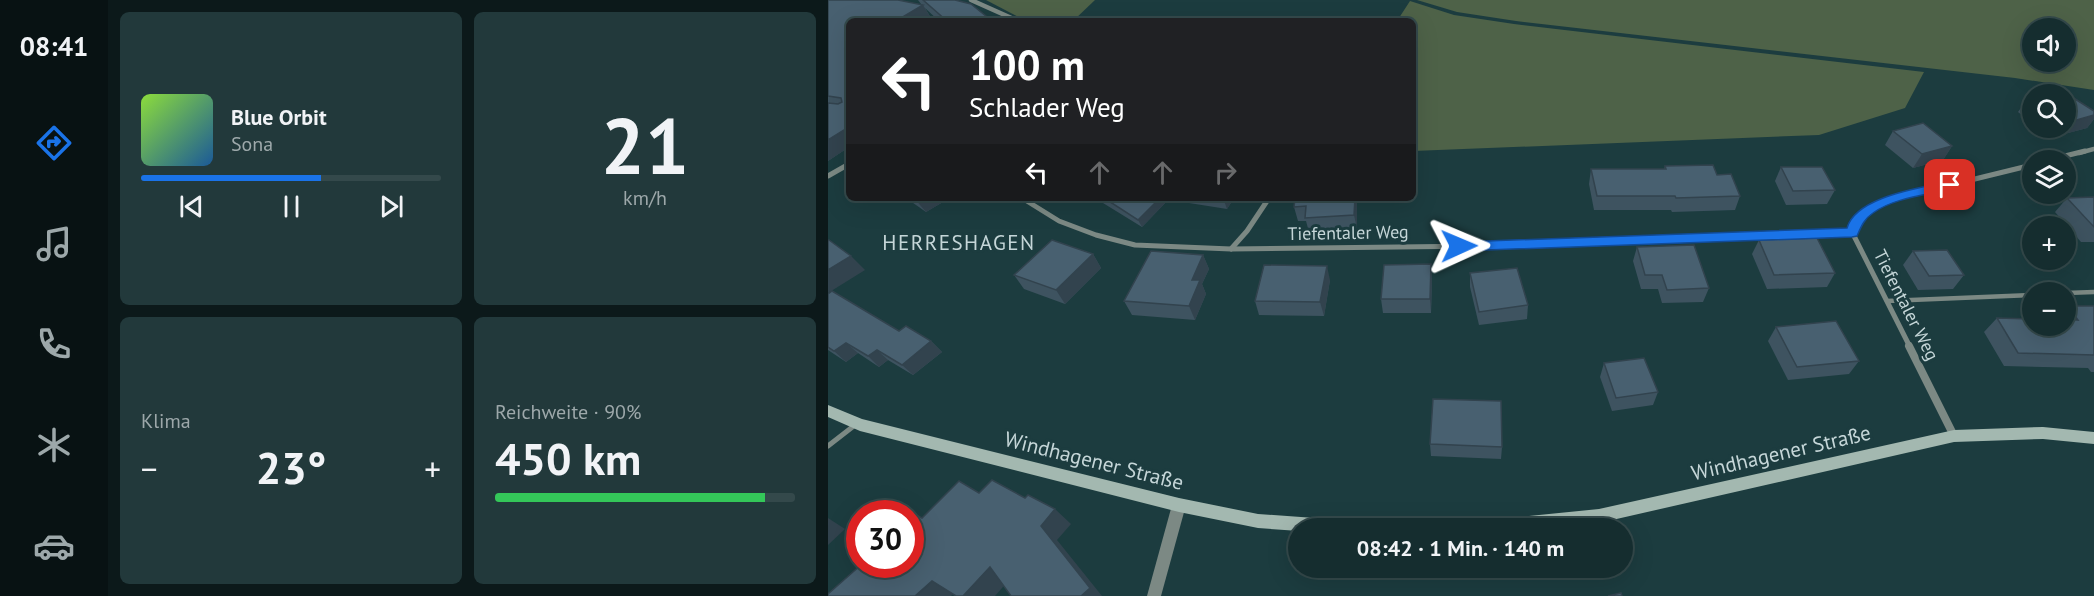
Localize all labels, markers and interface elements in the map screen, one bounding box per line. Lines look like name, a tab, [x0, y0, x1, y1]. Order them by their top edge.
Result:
map controls	[2022, 18, 2076, 336]
button: sound	[2022, 18, 2076, 72]
text: 08:41	[20, 29, 88, 63]
text: 100 m	[969, 37, 1085, 92]
icon: left	[870, 42, 948, 120]
button: search	[2022, 84, 2076, 138]
text: Schlader Weg	[969, 90, 1125, 124]
text: 21	[601, 95, 689, 196]
text: Blue Orbit	[231, 103, 327, 131]
icon: directions	[33, 122, 75, 164]
text: Sona	[231, 131, 273, 157]
button: layers	[2022, 150, 2076, 204]
icon: left	[1020, 156, 1053, 189]
icon: ahead	[1083, 156, 1116, 189]
icon: ahead	[1146, 156, 1179, 189]
icon: right	[1209, 156, 1242, 189]
pin	[1924, 159, 1975, 210]
icon: arrive	[1933, 168, 1966, 201]
text: km/h	[623, 185, 667, 211]
icon: previous	[175, 190, 208, 223]
icon: pause	[275, 190, 308, 223]
icon: next	[375, 190, 408, 223]
position arrow	[1427, 214, 1491, 278]
button: +	[2022, 216, 2076, 270]
street label: Tiefentaler Weg	[1287, 220, 1409, 245]
icon: music	[33, 223, 75, 265]
district label: HERRESHAGEN	[882, 229, 1036, 256]
street label: Tiefentaler Weg	[1869, 246, 1944, 364]
button: −	[2022, 282, 2076, 336]
icon: phone	[33, 323, 75, 365]
text: Reichweite · 90%	[495, 399, 641, 425]
text: Klima	[141, 408, 191, 434]
street label: Windhagener Straße	[1688, 419, 1873, 486]
icon: climate	[33, 424, 75, 466]
street label: Windhagener Straße	[1002, 425, 1186, 496]
text: 450 km	[495, 429, 641, 487]
text: 23°	[256, 438, 326, 496]
text: −	[141, 447, 158, 490]
text: +	[424, 447, 441, 490]
speed limit sign: 30	[846, 500, 924, 578]
icon: car	[33, 525, 75, 567]
text: 08:42 · 1 Min. · 140 m	[1357, 534, 1564, 562]

